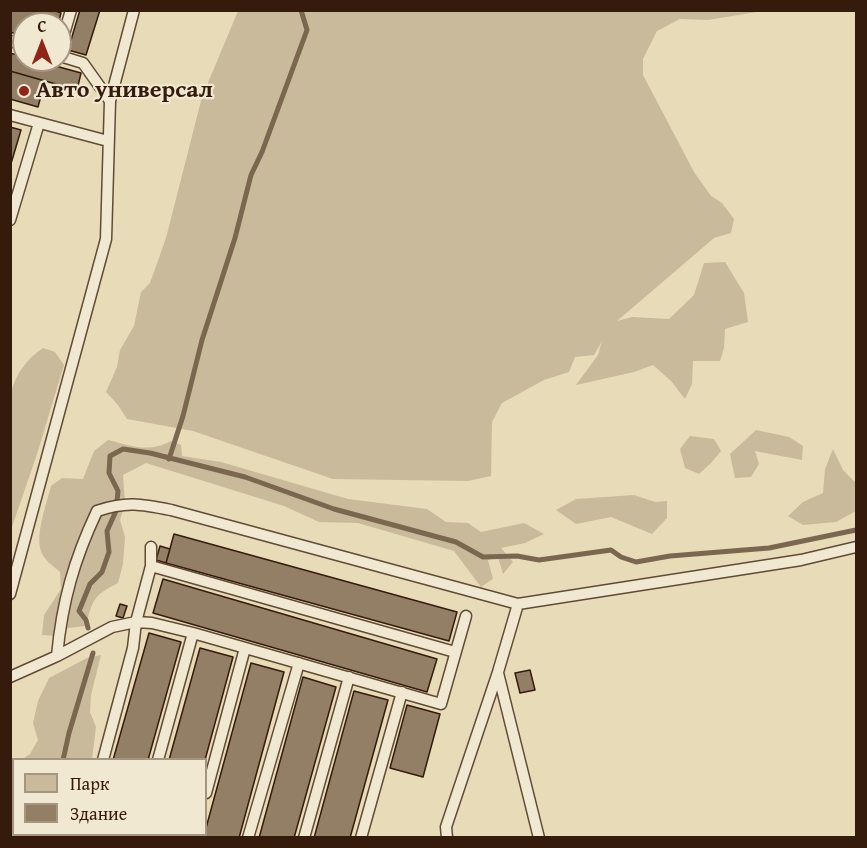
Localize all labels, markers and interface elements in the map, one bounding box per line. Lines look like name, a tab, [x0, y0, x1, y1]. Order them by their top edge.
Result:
north arrow	[12, 12, 72, 72]
text: С	[37, 14, 47, 38]
place label: Авто универсал	[36, 77, 213, 105]
marker: Авто универсал	[17, 84, 31, 98]
legend	[12, 758, 207, 836]
text: Парк	[70, 770, 109, 797]
text: Здание	[70, 800, 127, 827]

